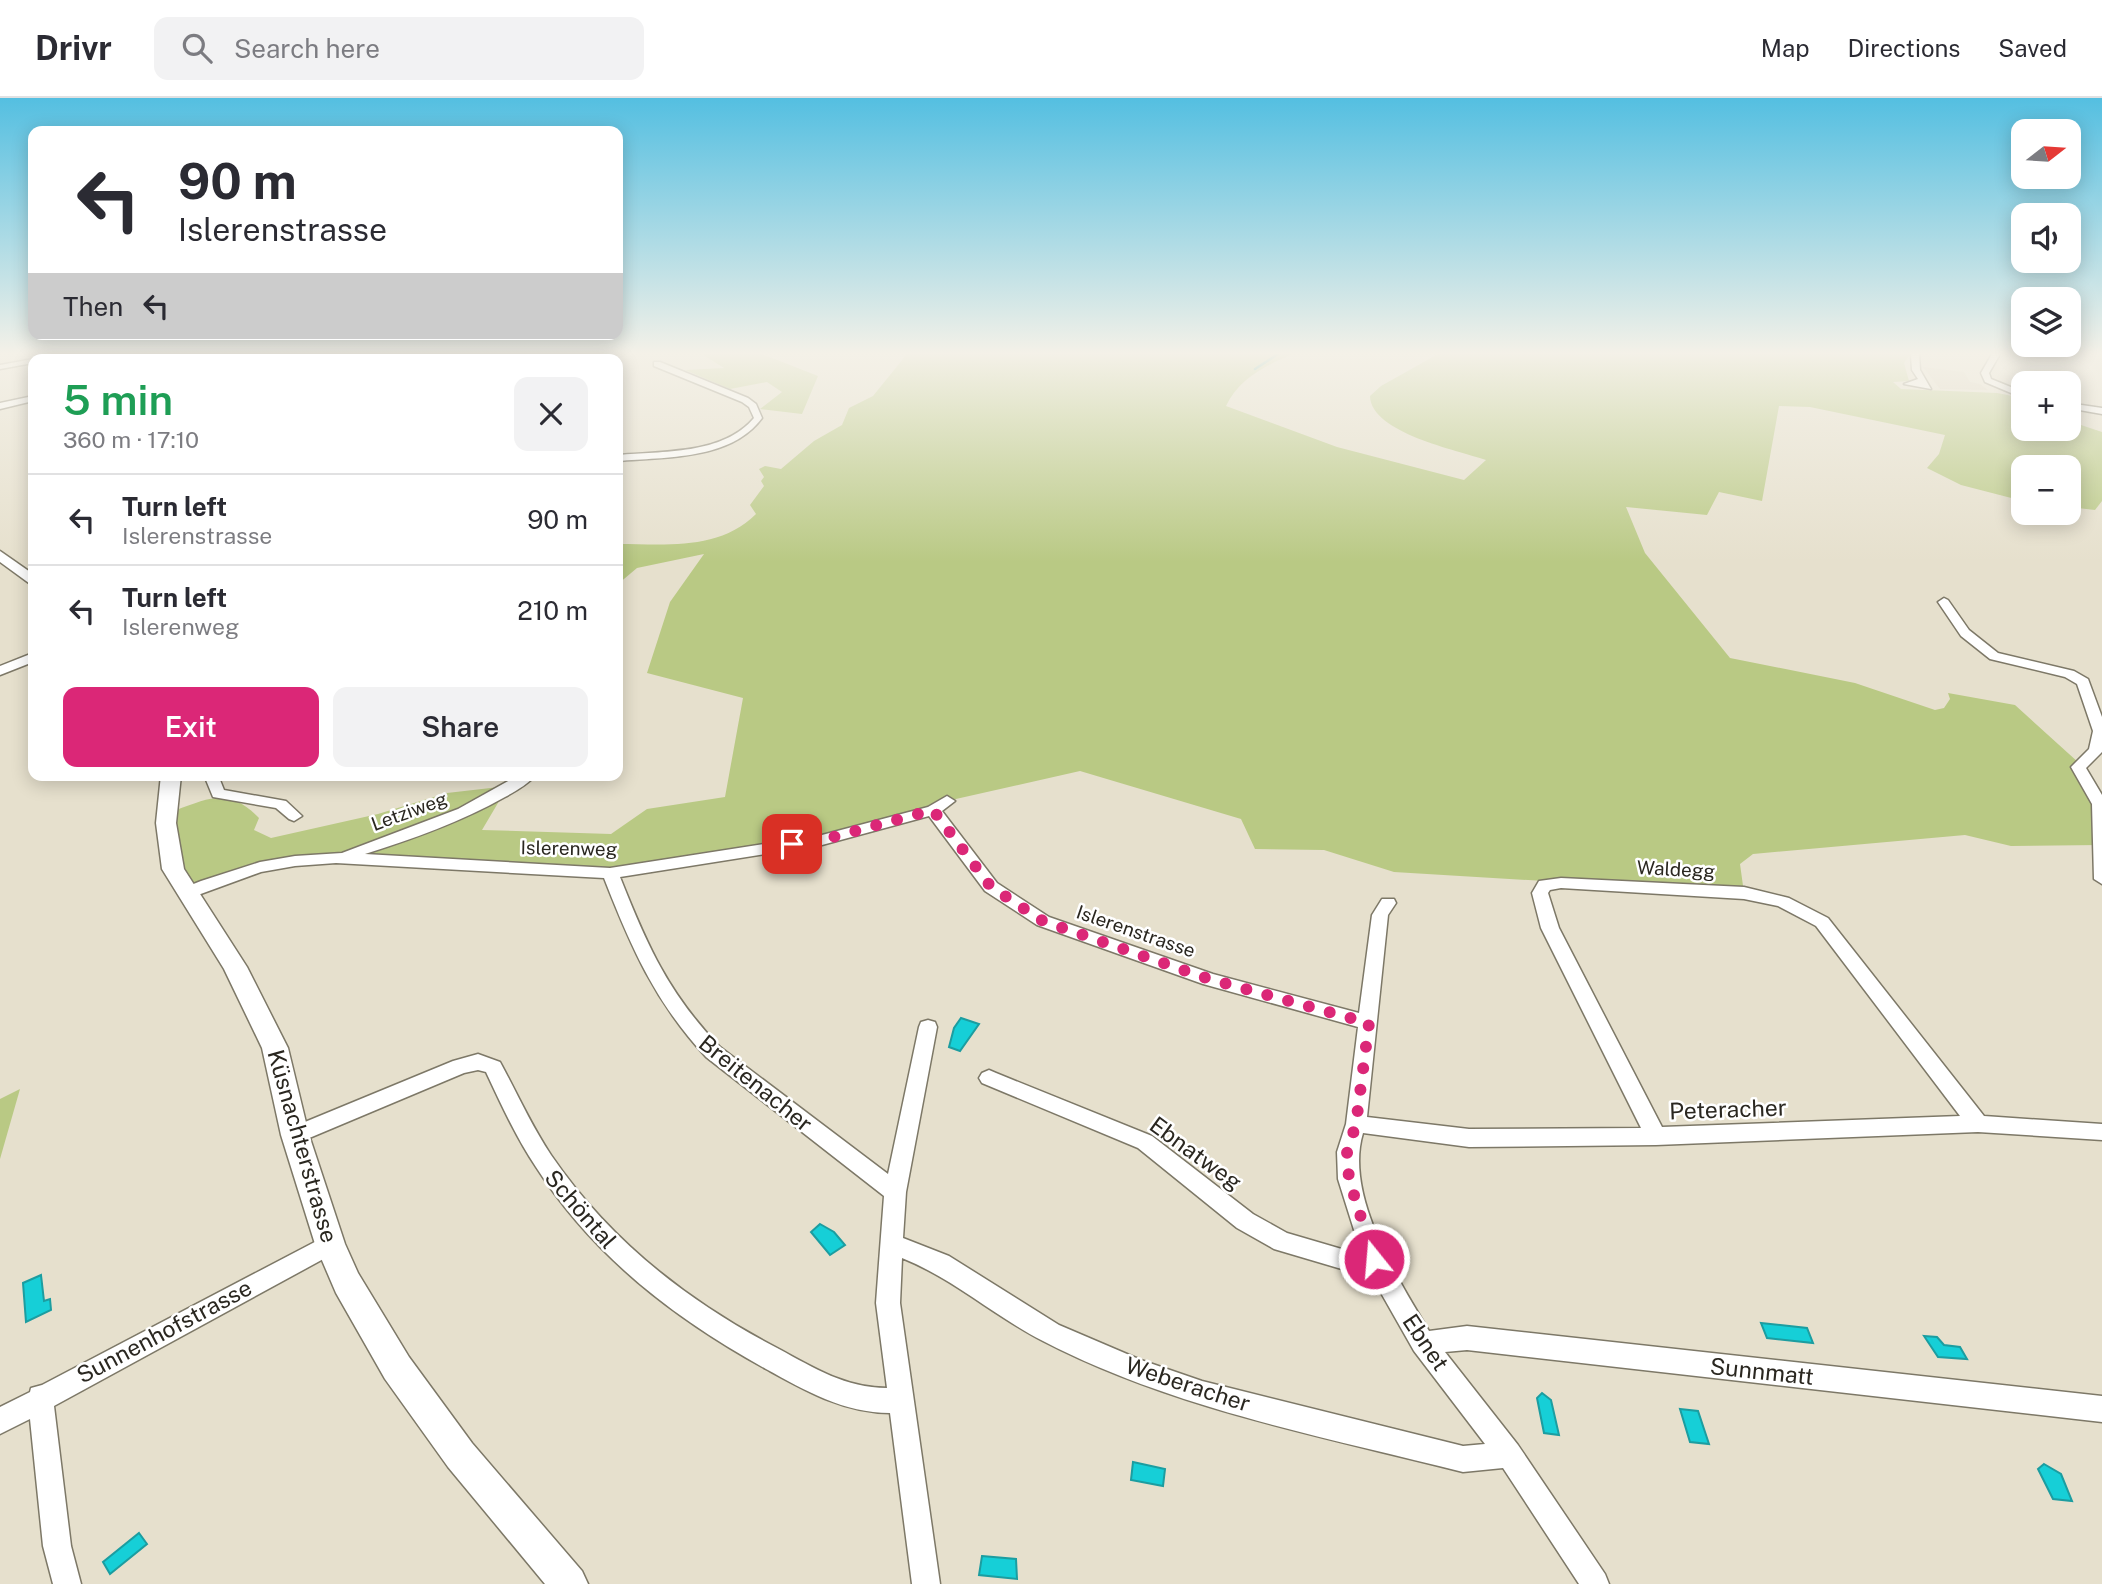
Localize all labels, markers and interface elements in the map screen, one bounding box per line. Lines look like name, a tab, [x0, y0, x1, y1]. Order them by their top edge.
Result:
search box	[154, 17, 644, 80]
text: Drivr	[35, 29, 112, 67]
icon: search	[178, 29, 216, 67]
text: Search here	[234, 33, 380, 64]
text: Map	[1761, 34, 1810, 62]
text: Directions	[1848, 34, 1960, 62]
text: Saved	[1998, 34, 2067, 62]
north arrow	[2011, 119, 2081, 189]
map controls	[2011, 119, 2081, 525]
text: 90 m	[178, 152, 297, 210]
icon: left	[63, 154, 154, 245]
button: sound	[2011, 203, 2081, 273]
text: Islerenstrasse	[178, 211, 387, 248]
icon: left	[137, 287, 175, 325]
button: layers	[2011, 287, 2081, 357]
text: Then	[63, 291, 123, 322]
button: +	[2011, 371, 2081, 441]
text: 5 min	[63, 375, 173, 424]
button: close	[514, 377, 588, 451]
text: 360 m · 17:10	[63, 426, 199, 453]
button: −	[2011, 455, 2081, 525]
text: Turn left	[122, 491, 227, 522]
icon: left	[63, 501, 101, 539]
text: 90 m	[527, 504, 588, 535]
text: Islerenstrasse	[122, 522, 272, 549]
text: Turn left	[122, 582, 227, 613]
icon: left	[63, 592, 101, 630]
text: 210 m	[517, 595, 588, 626]
text: Islerenweg	[122, 613, 239, 640]
button: Exit	[63, 687, 319, 767]
button: Share	[333, 687, 588, 767]
street label: Letziweg	[368, 787, 450, 835]
pin	[762, 814, 822, 874]
icon: arrive	[773, 825, 811, 863]
street label: Islerenweg	[520, 836, 618, 860]
street label: Waldegg	[1636, 856, 1716, 882]
street label: Islerenstrasse	[1074, 900, 1198, 962]
street label: Breitenacher	[694, 1029, 818, 1137]
street label: Küsnachterstrasse	[263, 1046, 343, 1246]
street label: Peteracher	[1669, 1093, 1787, 1125]
street label: Ebnatweg	[1145, 1111, 1247, 1195]
street label: Schöntal	[540, 1164, 622, 1254]
position arrow	[1337, 1222, 1411, 1296]
street label: Sunnenhofstrasse	[72, 1273, 256, 1389]
street label: Ebnet	[1397, 1309, 1455, 1375]
street label: Weberacher	[1122, 1351, 1254, 1417]
street label: Sunnmatt	[1709, 1352, 1815, 1390]

